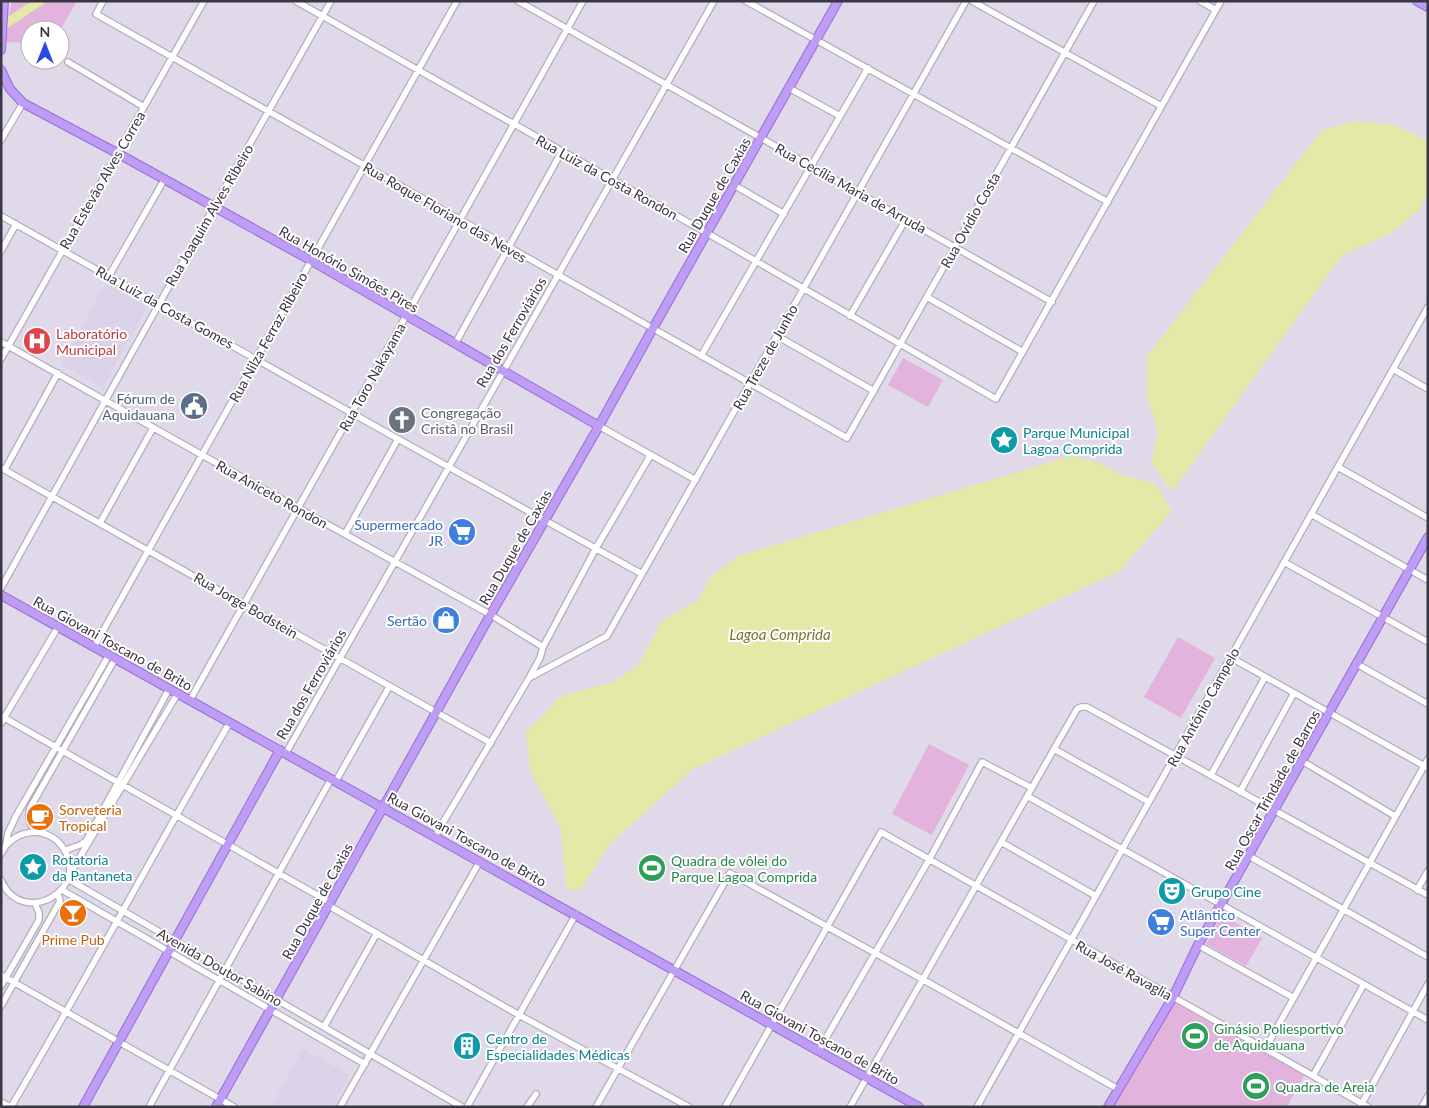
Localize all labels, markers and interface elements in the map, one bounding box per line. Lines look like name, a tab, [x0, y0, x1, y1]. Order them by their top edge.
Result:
north arrow	[20, 20, 70, 70]
text: N	[40, 23, 50, 40]
street label: Rua Estevão Alves Correa	[56, 108, 148, 252]
street label: Rua Luiz da Costa Rondon	[533, 131, 681, 223]
street label: Rua Duque de Caxias	[674, 134, 754, 256]
street label: Rua Cecília Maria de Arruda	[772, 139, 930, 237]
street label: Rua Joaquim Alves Ribeiro	[161, 141, 257, 289]
street label: Rua Roque Floriano das Neves	[360, 158, 530, 266]
street label: Rua Ovídio Costa	[937, 169, 1003, 271]
street label: Rua Honório Simões Pires	[276, 222, 422, 316]
street label: Rua Luiz da Costa Gomes	[93, 262, 237, 352]
street label: Rua Nilza Ferraz Ribeiro	[225, 269, 311, 405]
street label: Rua dos Ferroviários	[472, 274, 550, 390]
street label: Rua Treze de Junho	[729, 301, 801, 413]
street label: Rua Toro Nakayama	[335, 320, 409, 434]
place label: Laboratório Municipal	[56, 325, 127, 358]
hospital icon: Laboratório Municipal	[22, 326, 52, 356]
place label: Fórum de Aquidauana	[102, 390, 175, 423]
public building icon: Fórum de Aquidauana	[179, 391, 209, 421]
place label: Congregação Cristâ no Brasil	[421, 404, 513, 437]
church icon: Congregação Cristâ no Brasil	[387, 405, 417, 435]
place label: Parque Municipal Lagoa Comprida	[1023, 424, 1130, 457]
place icon: Parque Municipal Lagoa Comprida	[989, 425, 1019, 455]
street label: Rua Aniceto Rondon	[213, 456, 331, 532]
street label: Rua Duque de Caxias	[475, 486, 555, 608]
place label: Supermercado JR	[354, 516, 443, 549]
supermarket icon: Supermercado JR	[447, 517, 477, 547]
street label: Rua Jorge Bodstein	[191, 568, 301, 642]
street label: Rua Giovani Toscano de Brito	[31, 592, 195, 694]
shop icon: Sertão	[431, 605, 461, 635]
place label: Sertão	[387, 612, 427, 629]
water label: Lagoa Comprida	[729, 625, 831, 643]
street label: Rua dos Ferroviários	[272, 626, 350, 742]
street label: Rua Antônio Campelo	[1163, 644, 1243, 769]
street label: Rua Oscar Trindade de Barros	[1221, 707, 1323, 873]
street label: Rua Giovani Toscano de Brito	[385, 788, 549, 890]
place label: Sorveteria Tropical	[59, 801, 122, 834]
cafe icon: Sorveteria Tropical	[25, 802, 55, 832]
street label: Rua Duque de Caxias	[278, 840, 356, 962]
place label: Rotatoria da Pantaneta	[52, 851, 132, 884]
place icon: Rotatoria da Pantaneta	[18, 852, 48, 882]
place label: Quadra de vôlei do Parque Lagoa Comprida	[671, 852, 817, 885]
sports icon: Quadra de vôlei do Parque Lagoa Comprida	[637, 853, 667, 883]
theatre icon: Grupo Cine	[1157, 876, 1187, 906]
place label: Grupo Cine	[1191, 883, 1261, 900]
bar icon: Prime Pub	[58, 898, 88, 928]
place label: Atlântico Super Center	[1180, 906, 1261, 939]
supermarket icon: Atlântico Super Center	[1146, 907, 1176, 937]
street label: Avenida Doutor Sabino	[154, 924, 286, 1010]
place label: Prime Pub	[41, 931, 105, 948]
street label: Rua José Ravaglia	[1073, 937, 1175, 1004]
street label: Rua Giovani Toscano de Brito	[738, 986, 902, 1088]
place label: Ginásio Poliesportivo de Aquidauana	[1214, 1020, 1344, 1053]
sports icon: Ginásio Poliesportivo de Aquidauana	[1180, 1021, 1210, 1051]
place label: Centro de Especialidades Médicas	[486, 1030, 630, 1063]
building icon: Centro de Especialidades Médicas	[452, 1031, 482, 1061]
sports icon: Quadra de Areia	[1241, 1071, 1271, 1101]
place label: Quadra de Areia	[1275, 1078, 1375, 1095]

